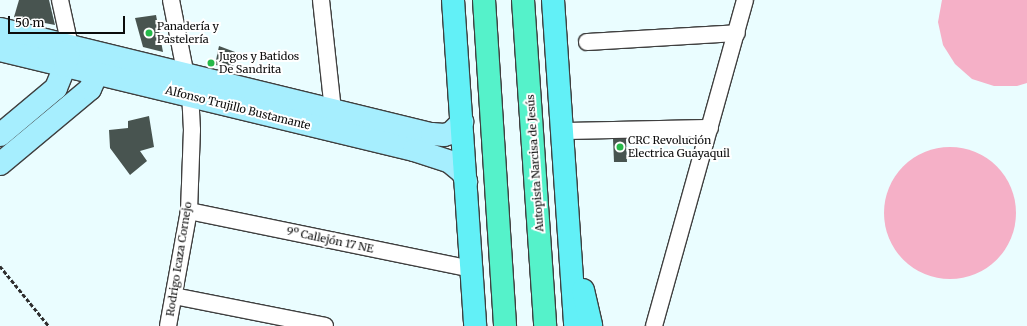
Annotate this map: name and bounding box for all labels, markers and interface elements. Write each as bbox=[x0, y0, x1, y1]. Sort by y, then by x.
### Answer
scale bar bbox=[10, 8, 127, 34]
text: 50 m bbox=[15, 15, 44, 30]
place label: Panadería y Pastelería bbox=[157, 20, 219, 46]
marker: Panadería y Pastelería bbox=[144, 28, 154, 38]
place label: Jugos y Batidos De Sandrita bbox=[219, 50, 299, 76]
marker: Jugos y Batidos De Sandrita bbox=[206, 58, 216, 68]
street label: Alfonso Trujillo Bustamante bbox=[164, 84, 312, 132]
street label: Autopista Narcisa de Jesús bbox=[524, 94, 546, 232]
place label: CRC Revolución Electrica Guayaquil bbox=[628, 134, 730, 160]
marker: CRC Revolución Electrica Guayaquil bbox=[615, 142, 625, 152]
street label: Rodrigo Icaza Cornejo bbox=[163, 201, 195, 317]
street label: 9º Callejón 17 NE bbox=[285, 224, 375, 256]

